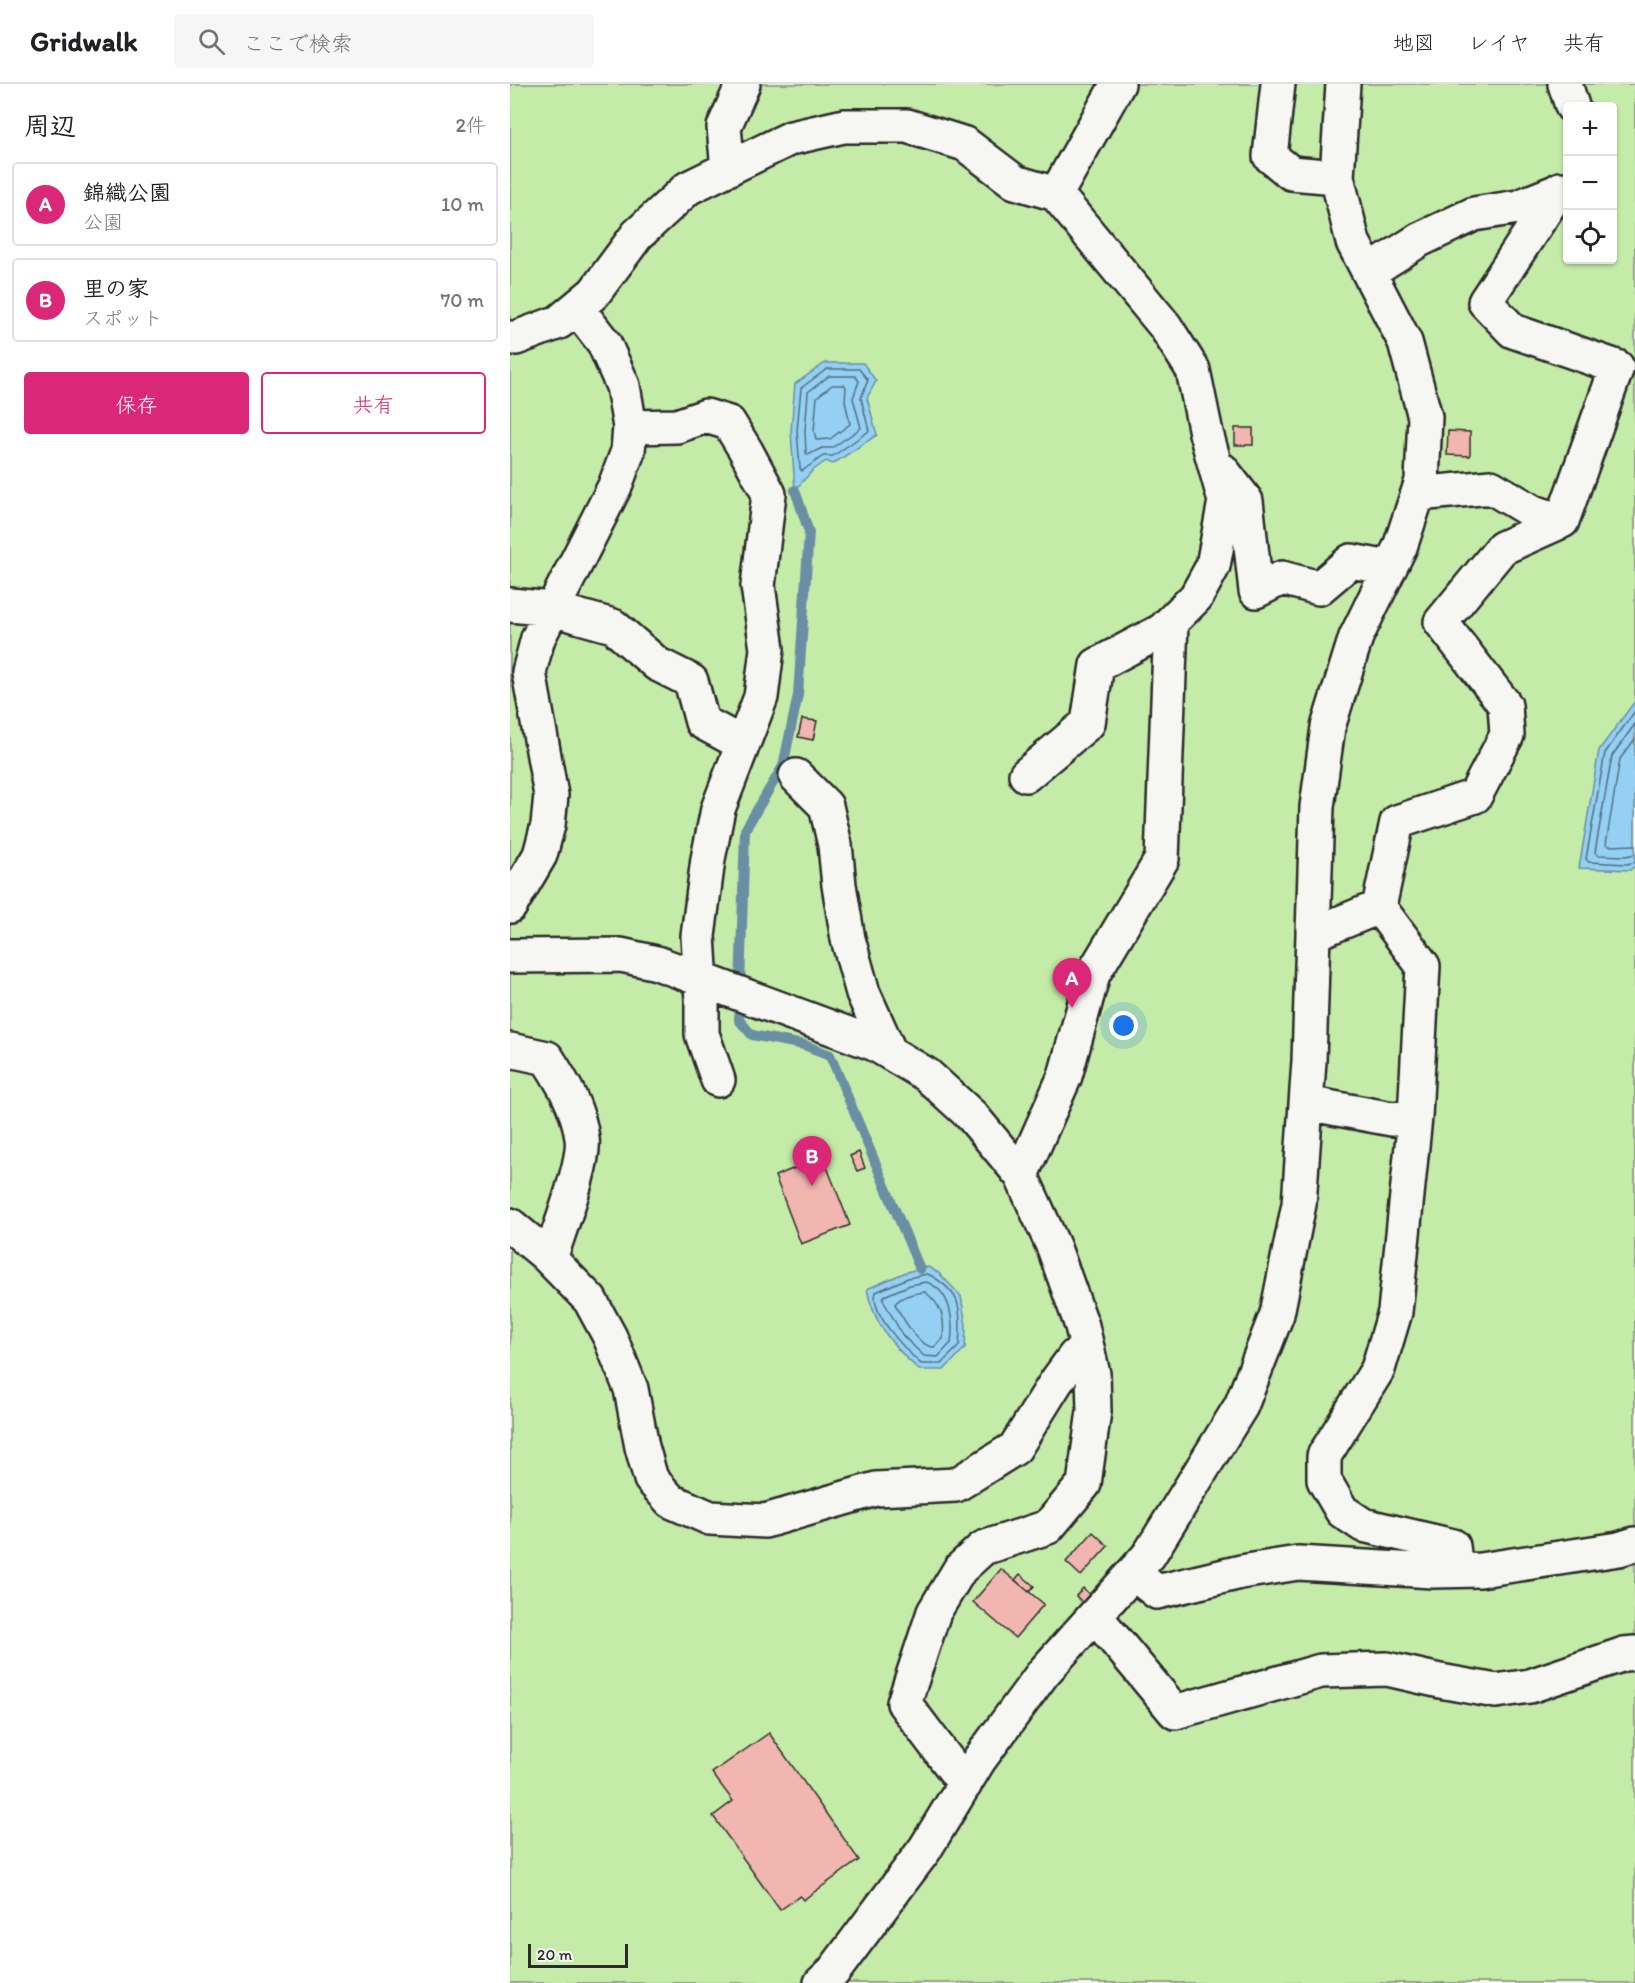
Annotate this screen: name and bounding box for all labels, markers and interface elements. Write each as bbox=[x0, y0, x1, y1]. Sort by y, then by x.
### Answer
search box bbox=[174, 14, 594, 68]
text: Gridwalk bbox=[30, 24, 138, 58]
icon: search bbox=[195, 25, 228, 58]
text: ここで検索 bbox=[243, 30, 353, 57]
text: 地図 bbox=[1393, 30, 1435, 55]
text: レイヤ bbox=[1468, 30, 1530, 55]
text: 共有 bbox=[1563, 30, 1605, 55]
map controls bbox=[1563, 102, 1617, 264]
button: + bbox=[1563, 102, 1617, 156]
text: 周辺 bbox=[24, 110, 76, 142]
text: 2件 bbox=[455, 113, 486, 137]
button: − bbox=[1563, 156, 1617, 210]
text: 錦織公園 bbox=[83, 179, 171, 206]
text: A bbox=[39, 192, 52, 216]
text: 10 m bbox=[441, 192, 484, 216]
text: 公園 bbox=[83, 210, 123, 234]
button: locate bbox=[1563, 210, 1617, 264]
text: 里の家 bbox=[83, 275, 149, 302]
text: B bbox=[39, 288, 52, 312]
text: 70 m bbox=[440, 288, 484, 312]
text: スポット bbox=[83, 306, 163, 330]
button: 保存 bbox=[24, 372, 249, 434]
button: 共有 bbox=[261, 372, 486, 434]
pin: A bbox=[1052, 958, 1092, 1008]
your location bbox=[1109, 1011, 1138, 1040]
pin: B bbox=[792, 1136, 832, 1186]
scale bar bbox=[528, 1941, 628, 1968]
text: 20 m bbox=[537, 1945, 572, 1964]

